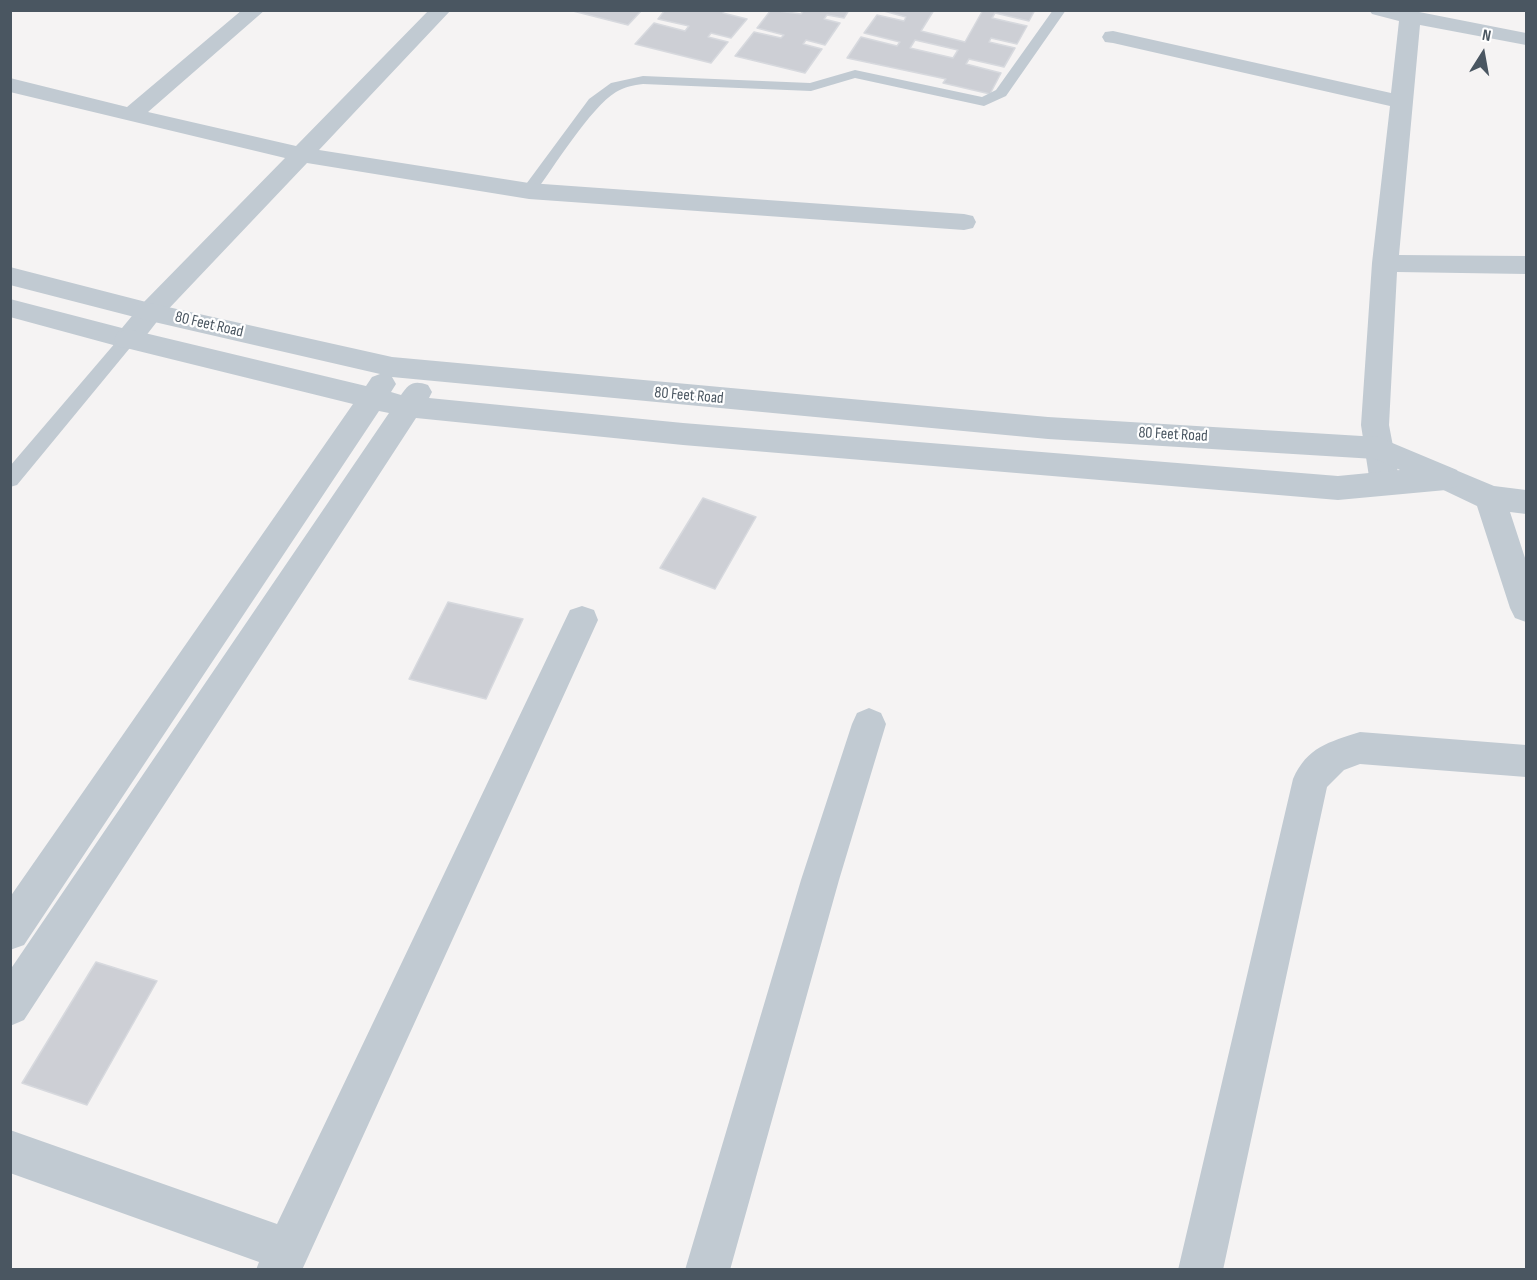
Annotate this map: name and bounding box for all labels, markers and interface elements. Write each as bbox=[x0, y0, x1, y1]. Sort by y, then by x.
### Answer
north arrow bbox=[1453, 24, 1513, 84]
text: N bbox=[1481, 26, 1493, 46]
street label: 80 Feet Road bbox=[173, 308, 245, 342]
street label: 80 Feet Road bbox=[654, 383, 724, 409]
street label: 80 Feet Road bbox=[1138, 424, 1208, 446]

